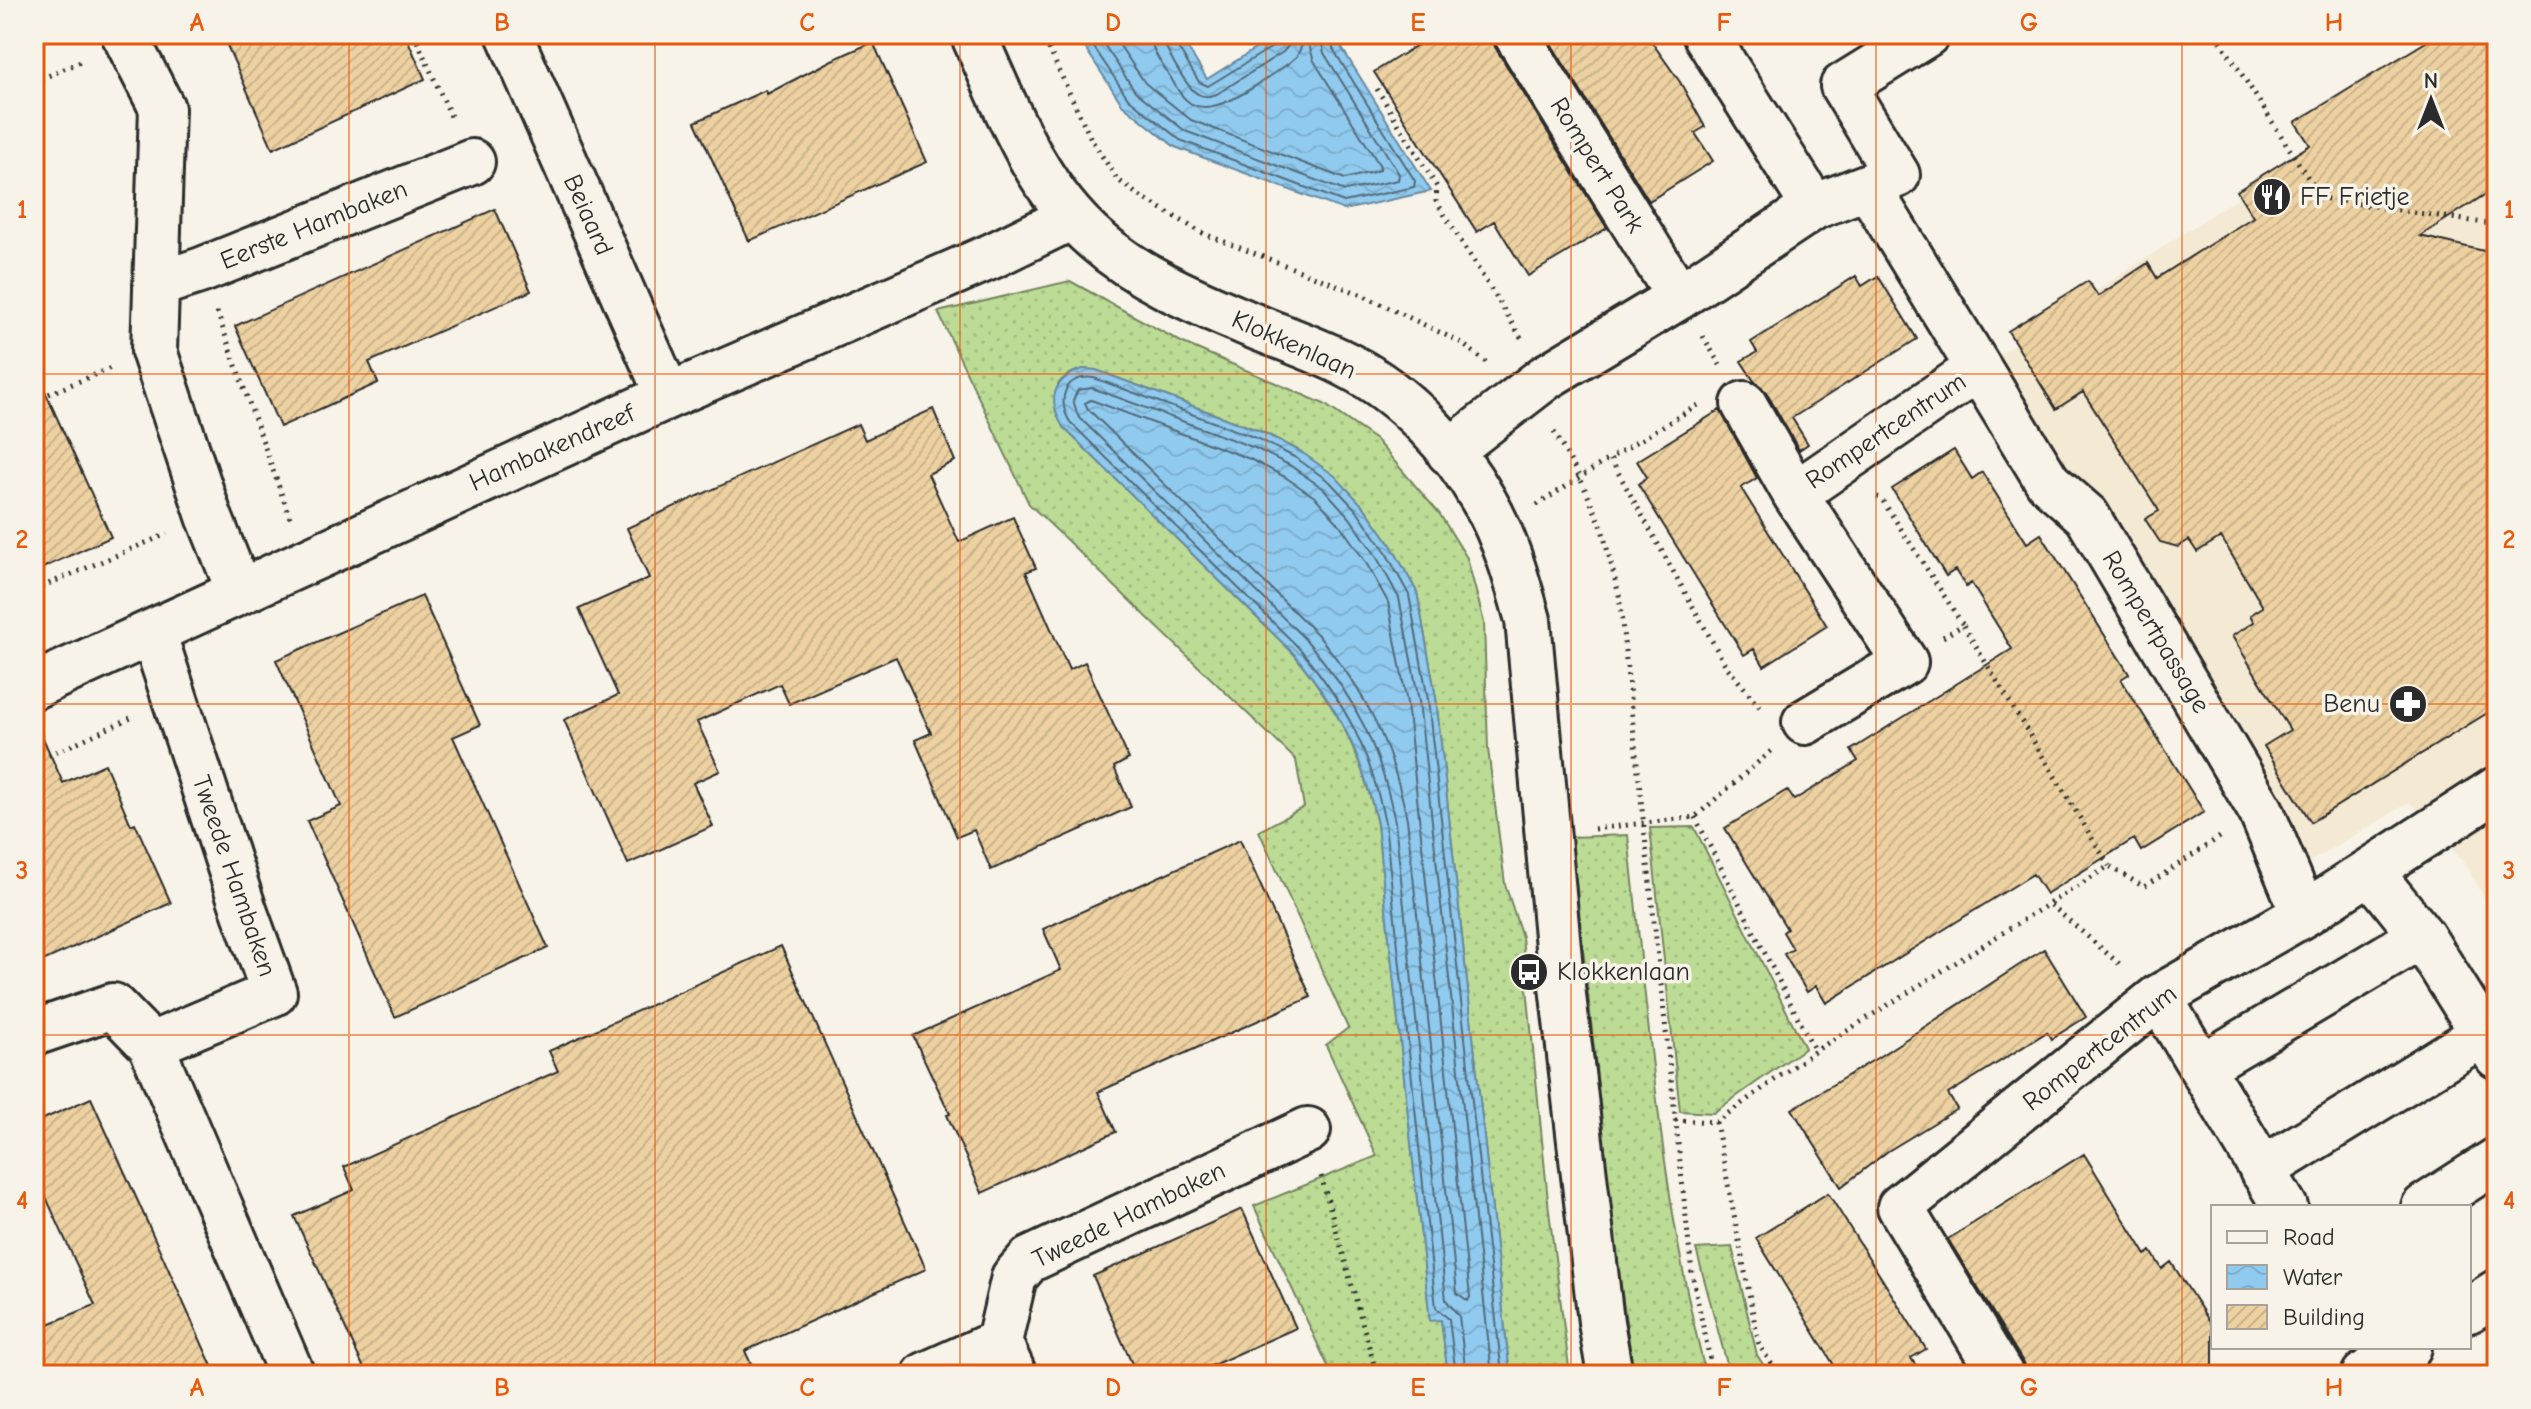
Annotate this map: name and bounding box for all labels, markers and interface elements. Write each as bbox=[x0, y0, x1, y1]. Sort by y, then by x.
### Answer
text: A bbox=[190, 8, 205, 38]
text: B bbox=[494, 8, 510, 38]
text: C bbox=[799, 8, 815, 38]
text: D bbox=[1105, 8, 1121, 38]
text: E bbox=[1410, 8, 1426, 38]
text: F bbox=[1716, 8, 1732, 38]
text: G bbox=[2020, 8, 2038, 38]
text: H bbox=[2325, 8, 2343, 38]
north arrow bbox=[2391, 60, 2471, 140]
text: N bbox=[2424, 68, 2438, 94]
street label: Rompert Park bbox=[1544, 92, 1651, 238]
street label: Beiaard bbox=[557, 170, 619, 260]
street label: Eerste Hambaken bbox=[216, 174, 412, 276]
restaurant icon: FF Frietje bbox=[2251, 176, 2293, 218]
place label: FF Frietje bbox=[2300, 182, 2410, 212]
text: 1 bbox=[17, 195, 27, 225]
text: 1 bbox=[2504, 195, 2514, 225]
street label: Klokkenlaan bbox=[1227, 304, 1361, 386]
street label: Rompertcentrum bbox=[1800, 366, 1972, 496]
street label: Hambakendreef bbox=[465, 398, 641, 498]
text: 2 bbox=[16, 525, 28, 555]
text: 2 bbox=[2503, 525, 2515, 555]
street label: Rompertpassage bbox=[2096, 545, 2216, 719]
pharmacy icon: Benu bbox=[2387, 683, 2429, 725]
place label: Benu bbox=[2323, 689, 2380, 719]
street label: Tweede Hambaken bbox=[186, 772, 282, 980]
text: 3 bbox=[16, 856, 28, 886]
text: 3 bbox=[2503, 856, 2515, 886]
bus stop icon: Klokkenlaan bbox=[1508, 951, 1550, 993]
place label: Klokkenlaan bbox=[1557, 957, 1690, 987]
street label: Rompertcentrum bbox=[2017, 979, 2183, 1117]
street label: Tweede Hambaken bbox=[1028, 1155, 1230, 1275]
text: 4 bbox=[16, 1186, 28, 1216]
text: 4 bbox=[2503, 1186, 2515, 1216]
legend bbox=[2211, 1205, 2471, 1349]
text: Road bbox=[2283, 1223, 2335, 1251]
text: Water bbox=[2283, 1263, 2343, 1291]
text: Building bbox=[2283, 1303, 2365, 1331]
text: A bbox=[190, 1373, 205, 1403]
text: B bbox=[494, 1373, 510, 1403]
text: C bbox=[799, 1373, 815, 1403]
text: D bbox=[1105, 1373, 1121, 1403]
text: E bbox=[1410, 1373, 1426, 1403]
text: F bbox=[1716, 1373, 1732, 1403]
text: G bbox=[2020, 1373, 2038, 1403]
text: H bbox=[2325, 1373, 2343, 1403]

